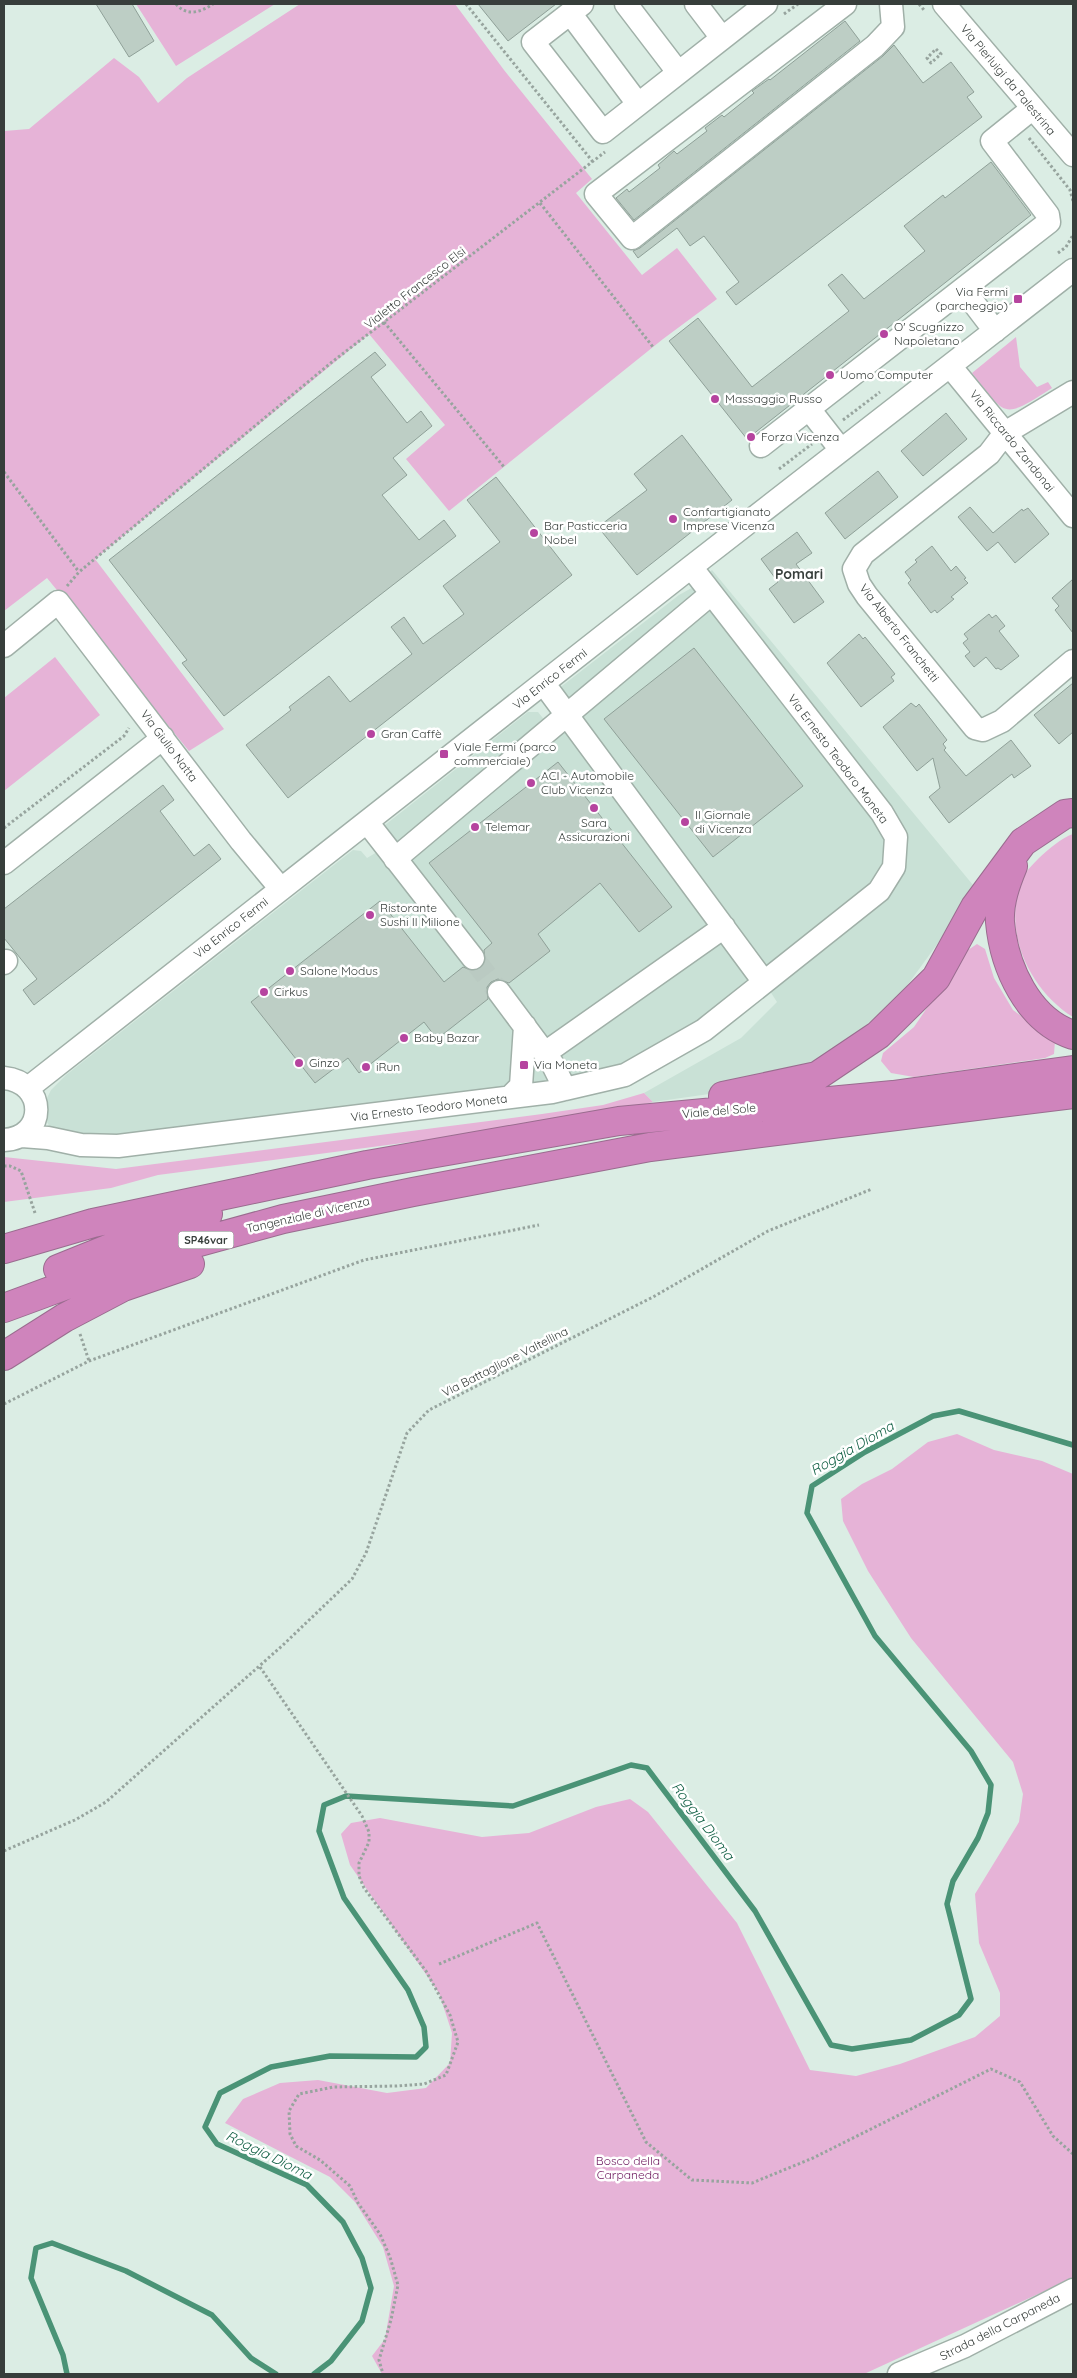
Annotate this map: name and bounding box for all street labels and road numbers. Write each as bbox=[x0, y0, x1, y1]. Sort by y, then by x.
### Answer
street label: Via Pierluigi da Palestrina bbox=[958, 21, 1059, 138]
street label: Vialetto Francesco Elsi bbox=[361, 243, 468, 332]
street label: Via Riccardo Zandonai bbox=[967, 387, 1058, 495]
street label: Via Alberto Franchetti bbox=[856, 581, 942, 685]
street label: Via Enrico Fermi bbox=[509, 645, 590, 712]
street label: Via Ernesto Teodoro Moneta bbox=[785, 691, 892, 826]
street label: Via Giulio Natta bbox=[137, 707, 201, 785]
street label: Via Enrico Fermi bbox=[190, 894, 271, 961]
street label: Via Ernesto Teodoro Moneta bbox=[350, 1090, 508, 1125]
street label: Viale del Sole bbox=[681, 1100, 757, 1121]
street label: Tangenziale di Vicenza bbox=[245, 1193, 371, 1236]
road number: SP46var bbox=[178, 1232, 234, 1248]
street label: Via Battaglione Valtellina bbox=[439, 1323, 570, 1400]
street label: Strada della Carpaneda bbox=[937, 2290, 1062, 2363]

